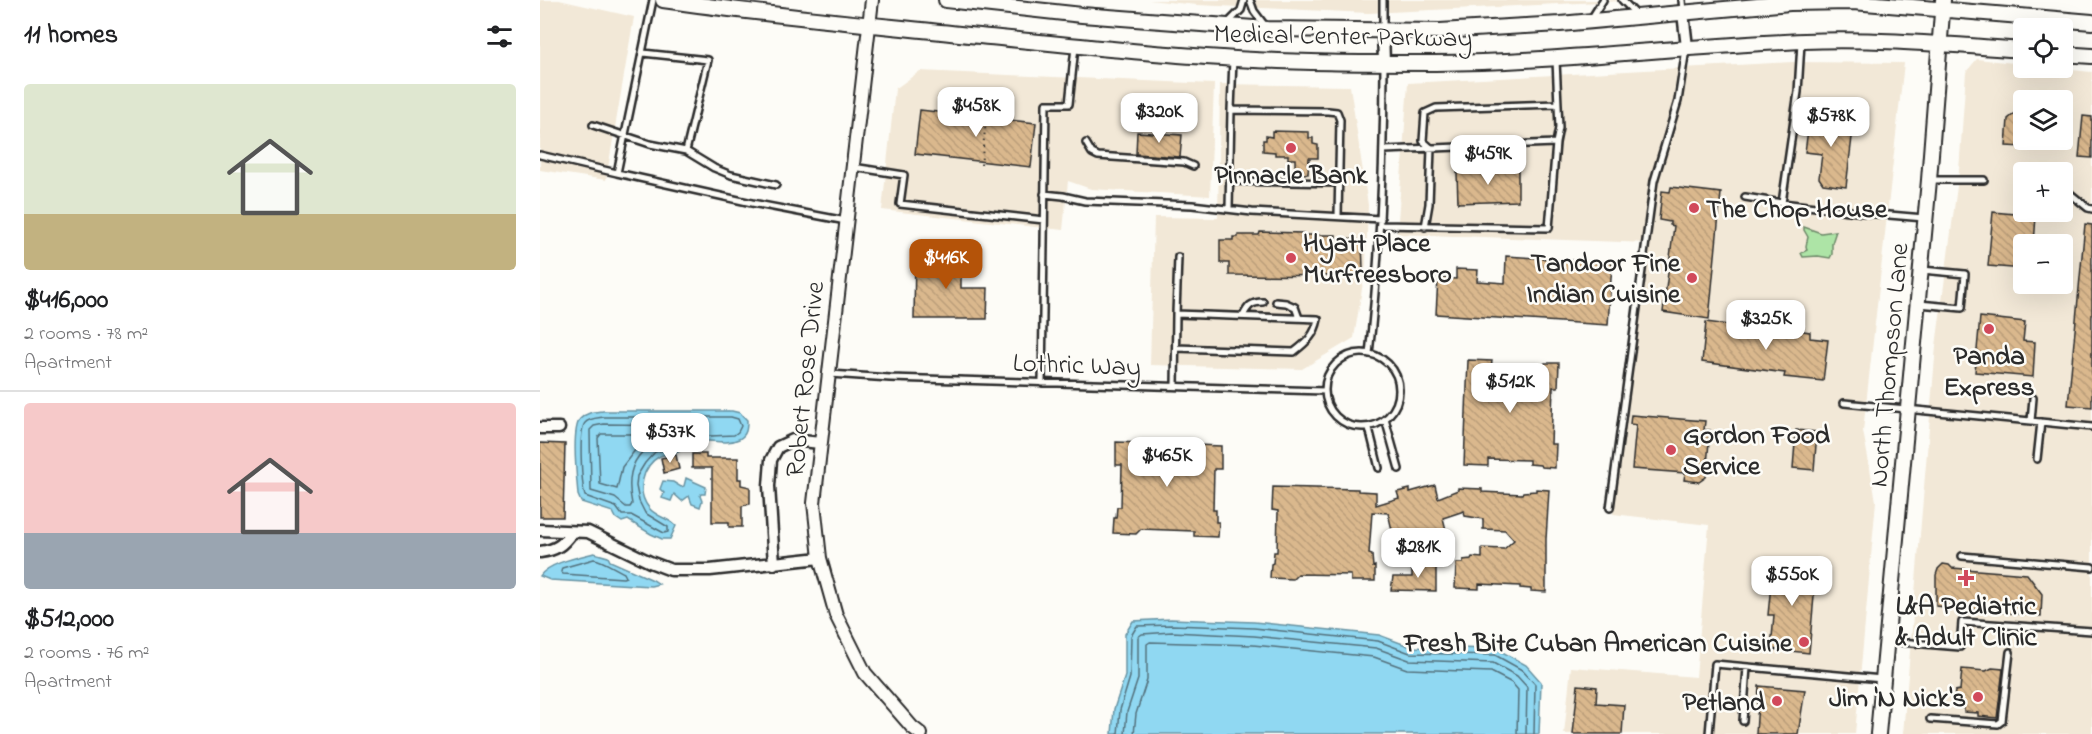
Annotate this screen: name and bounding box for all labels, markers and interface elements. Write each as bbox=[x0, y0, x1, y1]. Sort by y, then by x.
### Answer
street label: Medical Center Parkway bbox=[1213, 16, 1473, 59]
text: 11 homes bbox=[24, 17, 118, 55]
map controls bbox=[2013, 18, 2073, 294]
button: locate bbox=[2013, 18, 2073, 78]
icon: filters bbox=[483, 20, 516, 53]
pin: $458K bbox=[934, 87, 1018, 138]
button: layers bbox=[2013, 90, 2073, 150]
text: $458K bbox=[952, 92, 1000, 121]
pin: $320K bbox=[1117, 93, 1201, 144]
pin: $578K bbox=[1789, 97, 1873, 148]
text: $320K bbox=[1135, 98, 1183, 127]
text: $578K bbox=[1807, 102, 1855, 131]
icon: home bbox=[216, 123, 324, 231]
pin: $459K bbox=[1446, 135, 1530, 186]
text: $459K bbox=[1464, 140, 1512, 169]
marker: Pinnacle Bank bbox=[1284, 141, 1298, 155]
place label: Pinnacle Bank bbox=[1214, 157, 1369, 196]
button: + bbox=[2013, 162, 2073, 222]
place label: The Chop House bbox=[1706, 191, 1888, 230]
marker: The Chop House bbox=[1687, 201, 1701, 215]
place label: Hyatt Place Murfreesboro bbox=[1303, 225, 1452, 295]
button: − bbox=[2013, 234, 2073, 294]
pin: $416K bbox=[904, 239, 988, 290]
street label: North Thompson Lane bbox=[1860, 241, 1921, 489]
text: $416K bbox=[923, 244, 969, 273]
place label: Tandoor Fine Indian Cuisine bbox=[1527, 245, 1681, 315]
marker: Hyatt Place Murfreesboro bbox=[1284, 251, 1298, 265]
marker: Tandoor Fine Indian Cuisine bbox=[1685, 271, 1699, 285]
street label: Robert Rose Drive bbox=[777, 279, 836, 479]
text: $416,000 bbox=[24, 282, 108, 320]
pin: $325K bbox=[1724, 300, 1808, 351]
text: $325K bbox=[1740, 305, 1792, 334]
text: 2 rooms · 78 m² bbox=[24, 320, 148, 349]
marker: Panda Express bbox=[1982, 322, 1996, 336]
place label: Panda Express bbox=[1943, 338, 2035, 408]
street label: Lothric Way bbox=[1012, 345, 1142, 388]
text: Apartment bbox=[24, 349, 112, 378]
pin: $512K bbox=[1468, 363, 1552, 414]
text: $512K bbox=[1485, 368, 1535, 397]
pin: $537K bbox=[628, 413, 712, 464]
place label: Gordon Food Service bbox=[1683, 417, 1831, 487]
text: $537K bbox=[645, 418, 695, 447]
pin: $465K bbox=[1125, 437, 1209, 488]
icon: home bbox=[216, 442, 324, 550]
text: $465K bbox=[1142, 442, 1192, 471]
marker: Gordon Food Service bbox=[1664, 443, 1678, 457]
pin: $281K bbox=[1376, 528, 1460, 579]
text: $281K bbox=[1395, 533, 1441, 562]
pin: $550K bbox=[1750, 556, 1834, 607]
text: $550K bbox=[1765, 561, 1819, 590]
marker: L&A Pediatric & Adult Clinic bbox=[1957, 569, 1975, 587]
place label: L&A Pediatric & Adult Clinic bbox=[1895, 588, 2038, 658]
text: $512,000 bbox=[24, 601, 114, 639]
place label: Fresh Bite Cuban American Cuisine bbox=[1402, 625, 1793, 664]
marker: Fresh Bite Cuban American Cuisine bbox=[1797, 635, 1811, 649]
text: 2 rooms · 76 m² bbox=[24, 639, 149, 668]
text: Apartment bbox=[24, 668, 112, 697]
place label: Jim 'N Nick's bbox=[1829, 680, 1966, 719]
place label: Petland bbox=[1682, 684, 1766, 723]
marker: Jim 'N Nick's bbox=[1971, 690, 1985, 704]
marker: Petland bbox=[1770, 694, 1784, 708]

